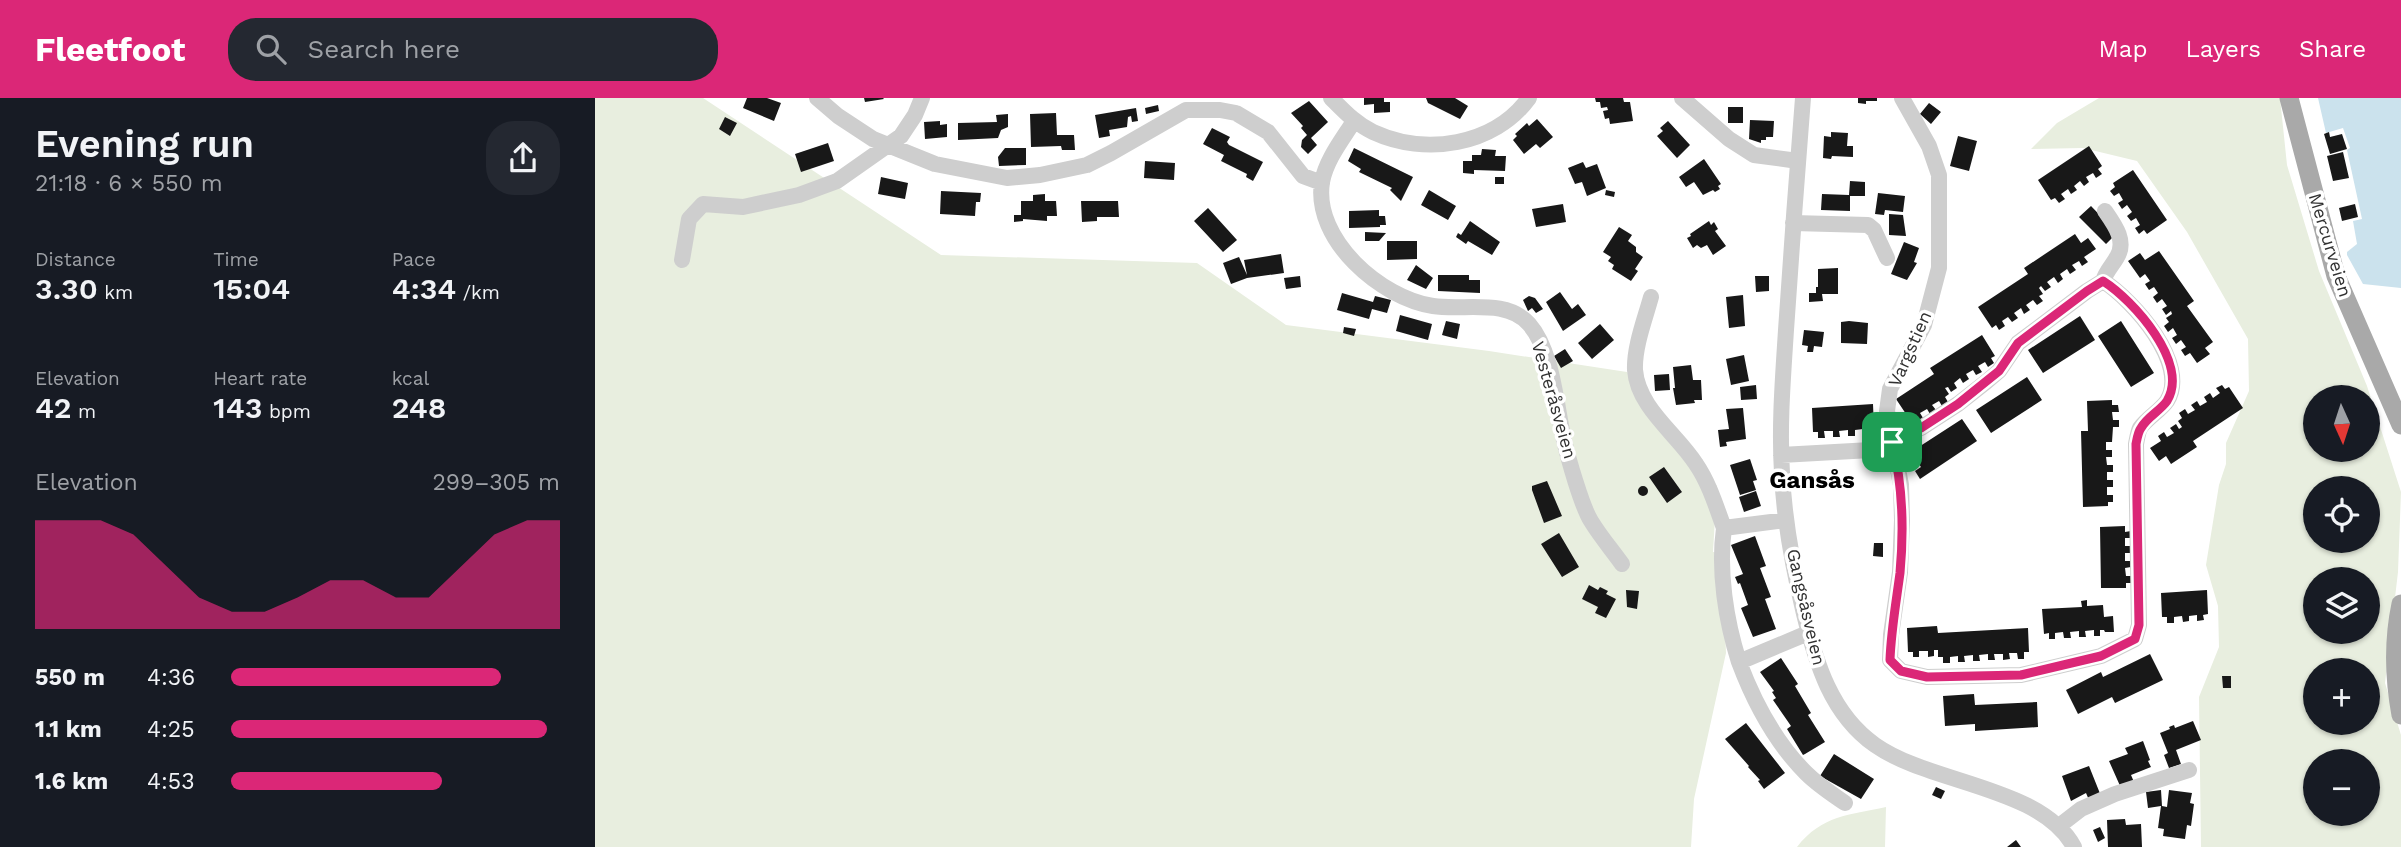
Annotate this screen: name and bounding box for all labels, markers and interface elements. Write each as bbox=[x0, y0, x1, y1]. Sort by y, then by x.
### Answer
search box bbox=[228, 18, 718, 81]
text: Fleetfoot bbox=[35, 30, 186, 69]
icon: search bbox=[252, 30, 290, 68]
text: Search here bbox=[308, 34, 460, 64]
text: Map bbox=[2099, 35, 2147, 63]
text: Layers bbox=[2185, 35, 2261, 63]
text: Share bbox=[2299, 35, 2366, 63]
button: share bbox=[486, 121, 560, 195]
text: Evening run bbox=[35, 122, 254, 166]
text: 21:18 · 6 × 550 m bbox=[35, 170, 223, 197]
street label: Mercurveien bbox=[2305, 190, 2356, 299]
text: Distance bbox=[35, 248, 116, 271]
text: Time bbox=[213, 248, 259, 271]
text: Pace bbox=[392, 248, 436, 271]
text: 3.30 bbox=[35, 271, 98, 306]
text: 15:04 bbox=[213, 271, 290, 306]
text: 4:34 bbox=[392, 271, 456, 306]
text: km bbox=[98, 281, 133, 304]
text: /km bbox=[456, 281, 500, 304]
street label: Vargstien bbox=[1884, 308, 1936, 390]
street label: Vesteråsveien bbox=[1528, 339, 1581, 461]
text: Elevation bbox=[35, 367, 120, 390]
text: Heart rate bbox=[213, 367, 307, 390]
text: kcal bbox=[392, 367, 429, 390]
north arrow bbox=[2303, 385, 2380, 462]
map controls bbox=[2303, 385, 2380, 826]
text: 42 bbox=[35, 390, 72, 425]
text: 143 bbox=[213, 390, 262, 425]
text: 248 bbox=[392, 390, 447, 425]
text: m bbox=[72, 400, 96, 423]
text: bpm bbox=[262, 400, 311, 423]
pin bbox=[1862, 412, 1922, 472]
icon: arrive bbox=[1873, 423, 1911, 461]
district label: Gansås bbox=[1769, 466, 1855, 494]
text: Elevation bbox=[35, 469, 138, 496]
text: 299–305 m bbox=[432, 469, 560, 496]
button: locate bbox=[2303, 476, 2380, 553]
street label: Gangsåsveien bbox=[1783, 547, 1830, 667]
button: layers bbox=[2303, 567, 2380, 644]
button: + bbox=[2303, 658, 2380, 735]
text: 550 m bbox=[35, 664, 105, 691]
text: 4:36 bbox=[147, 664, 195, 691]
text: 1.1 km bbox=[35, 716, 102, 743]
text: 4:25 bbox=[147, 716, 195, 743]
button: − bbox=[2303, 749, 2380, 826]
text: 1.6 km bbox=[35, 768, 108, 795]
text: 4:53 bbox=[147, 768, 195, 795]

